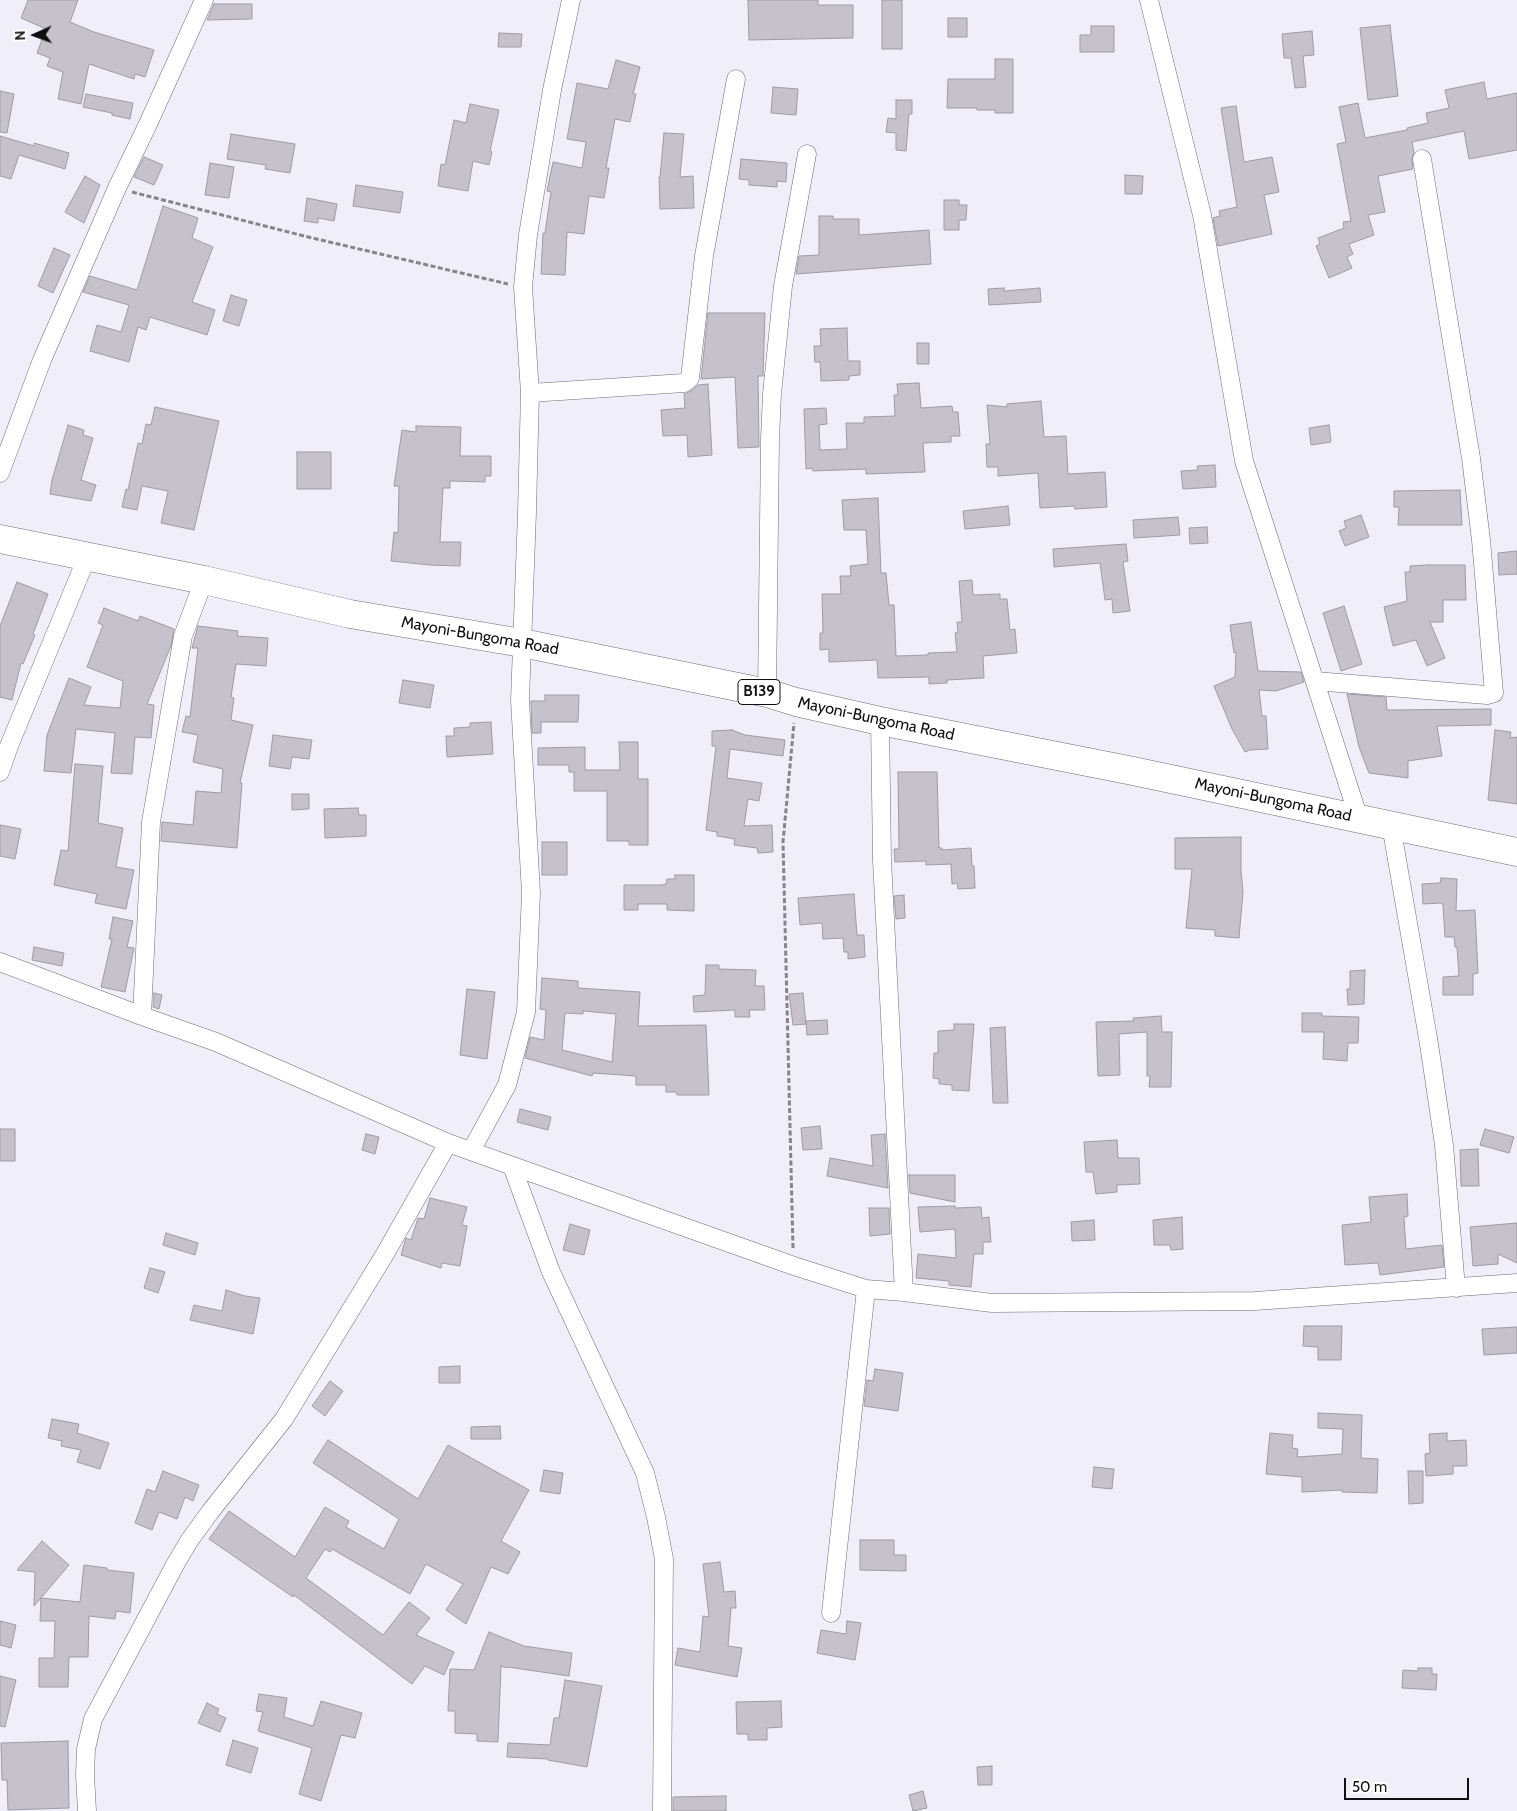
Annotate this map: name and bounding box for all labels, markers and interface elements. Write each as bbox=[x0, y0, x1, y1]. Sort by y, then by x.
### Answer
north arrow bbox=[10, 10, 60, 60]
text: N bbox=[11, 30, 29, 41]
street label: Mayoni-Bungoma Road bbox=[400, 613, 560, 659]
road number: B139 bbox=[738, 680, 780, 704]
street label: Mayoni-Bungoma Road bbox=[796, 693, 956, 745]
street label: Mayoni-Bungoma Road bbox=[1193, 774, 1353, 826]
scale bar bbox=[1347, 1768, 1472, 1800]
text: 50 m bbox=[1352, 1778, 1387, 1796]

